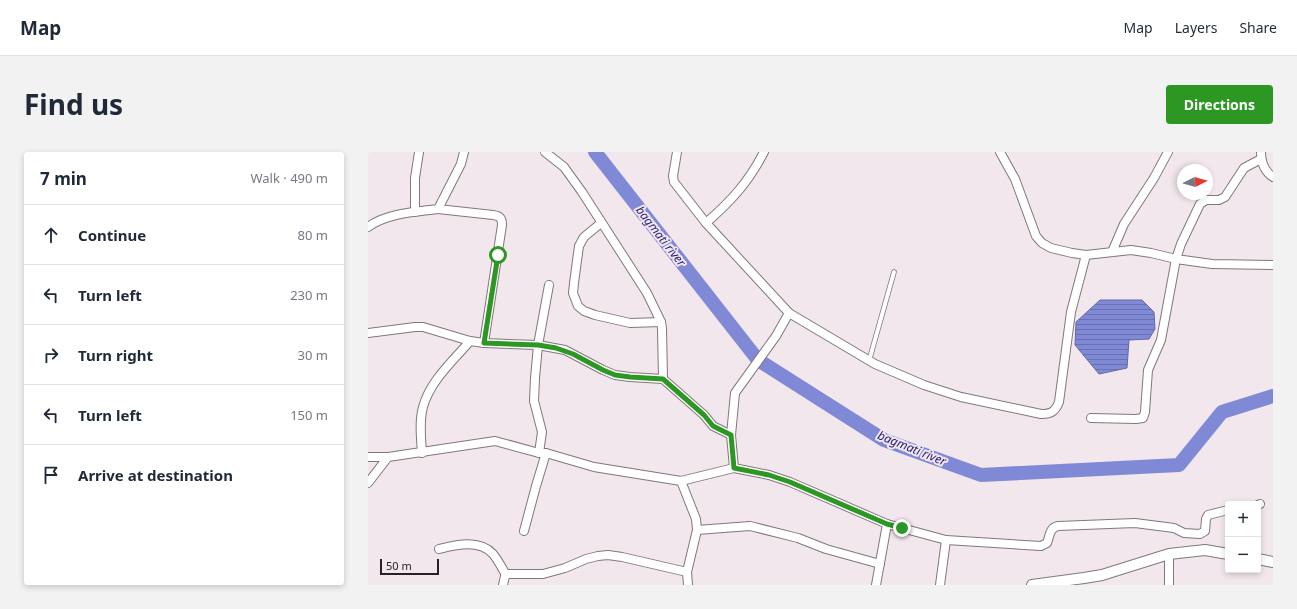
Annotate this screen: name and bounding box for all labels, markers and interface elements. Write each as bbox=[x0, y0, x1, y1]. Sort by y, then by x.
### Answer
text: Map bbox=[20, 15, 61, 41]
text: Map bbox=[1124, 18, 1153, 37]
text: Layers bbox=[1175, 18, 1217, 37]
text: Share bbox=[1239, 18, 1277, 37]
text: Find us bbox=[24, 85, 123, 123]
button: Directions bbox=[1166, 85, 1273, 124]
north arrow bbox=[1177, 164, 1213, 200]
text: 7 min bbox=[40, 167, 87, 190]
text: Walk · 490 m bbox=[250, 169, 328, 187]
water label: bagmati river bbox=[632, 202, 691, 271]
icon: ahead bbox=[40, 224, 62, 246]
text: Continue bbox=[78, 225, 146, 245]
text: 80 m bbox=[298, 226, 328, 244]
route start bbox=[489, 246, 507, 264]
icon: left bbox=[40, 284, 62, 306]
text: Turn left bbox=[78, 285, 142, 305]
text: 230 m bbox=[290, 286, 328, 304]
icon: right bbox=[40, 344, 62, 366]
text: Turn right bbox=[78, 345, 153, 365]
text: 30 m bbox=[298, 346, 328, 364]
icon: left bbox=[40, 404, 62, 426]
text: Turn left bbox=[78, 405, 142, 425]
text: 150 m bbox=[290, 406, 328, 424]
water label: bagmati river bbox=[875, 427, 950, 470]
icon: arrive bbox=[40, 464, 62, 486]
text: Arrive at destination bbox=[78, 465, 233, 485]
map controls bbox=[1225, 501, 1261, 573]
button: + bbox=[1225, 501, 1261, 537]
route end bbox=[893, 519, 911, 537]
button: − bbox=[1225, 537, 1261, 573]
scale bar bbox=[380, 557, 439, 576]
text: 50 m bbox=[386, 558, 412, 573]

